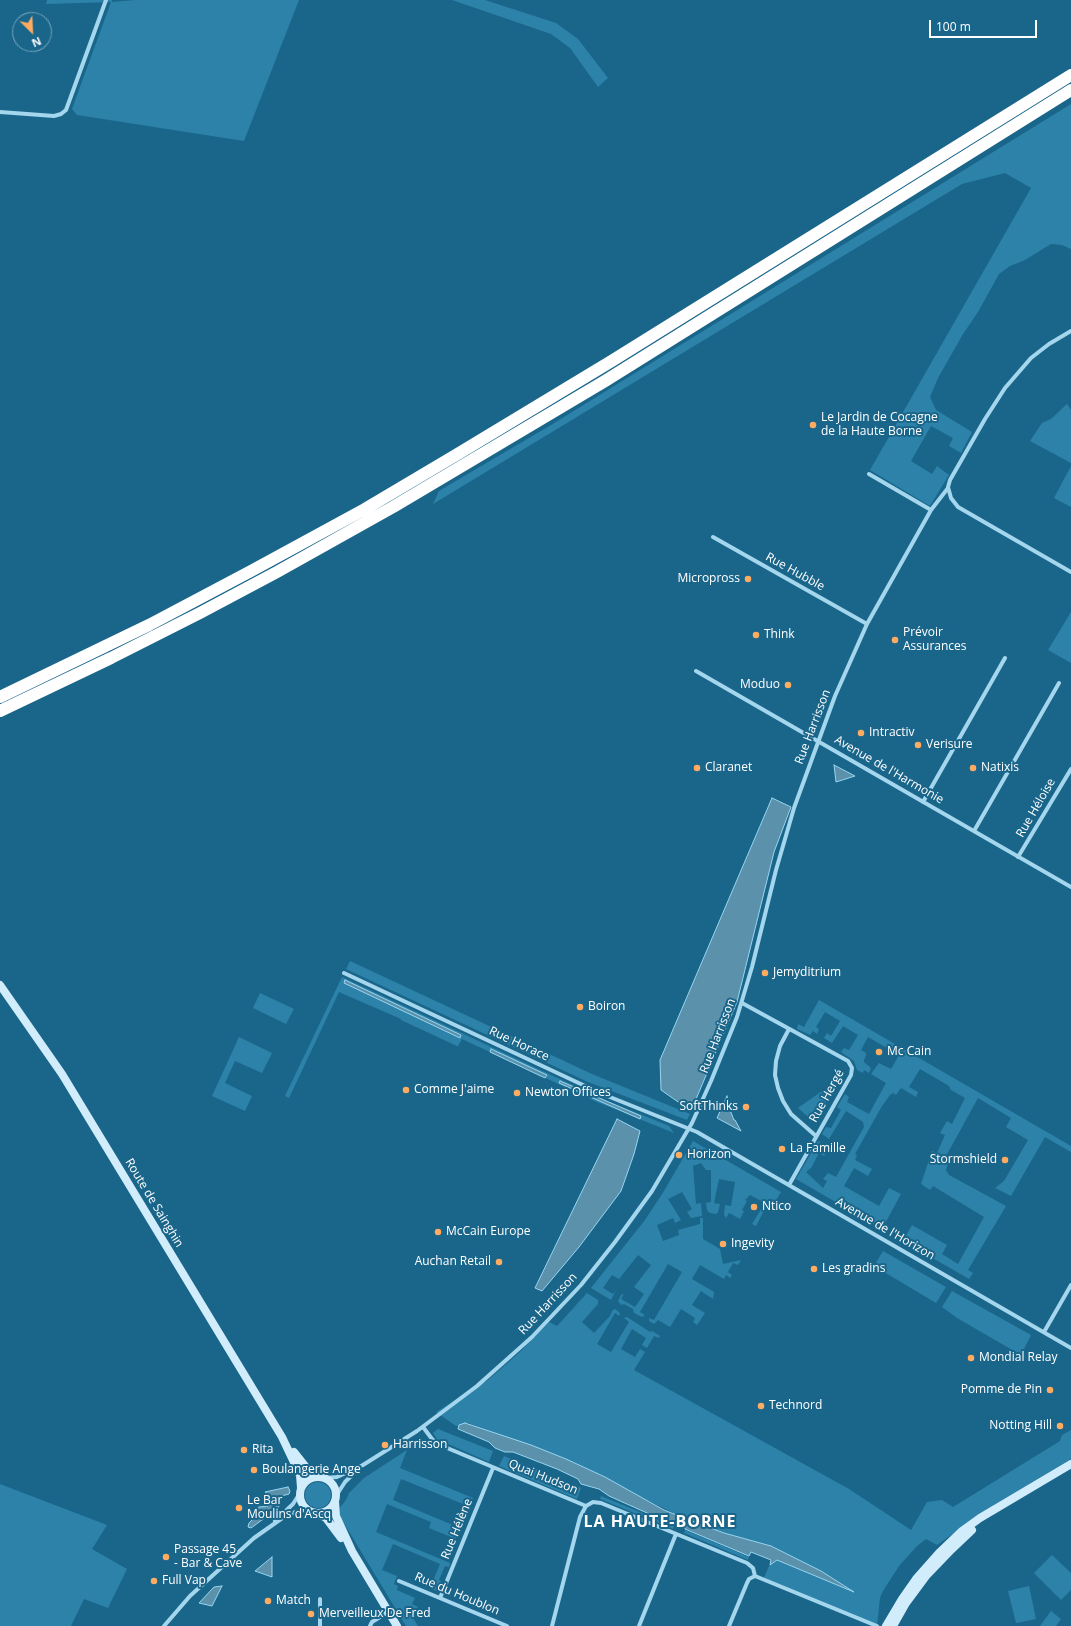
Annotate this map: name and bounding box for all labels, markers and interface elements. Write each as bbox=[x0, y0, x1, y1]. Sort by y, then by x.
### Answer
north arrow bbox=[12, 12, 52, 52]
scale bar bbox=[931, 12, 1039, 38]
text: 100 m bbox=[936, 18, 971, 35]
text: N bbox=[30, 34, 44, 51]
place label: Le Jardin de Cocagne de la Haute Borne bbox=[821, 411, 938, 439]
marker: Le Jardin de Cocagne de la Haute Borne bbox=[808, 420, 818, 430]
street label: Rue Hubble bbox=[763, 550, 827, 594]
place label: Micropross bbox=[677, 572, 740, 586]
marker: Micropross bbox=[743, 574, 753, 584]
place label: Prévoir Assurances bbox=[903, 626, 967, 654]
place label: Think bbox=[764, 628, 795, 642]
marker: Think bbox=[751, 630, 761, 640]
marker: Prévoir Assurances bbox=[890, 635, 900, 645]
place label: Moduo bbox=[740, 678, 780, 692]
marker: Moduo bbox=[783, 680, 793, 690]
street label: Rue Harrisson bbox=[792, 688, 834, 766]
place label: Intractiv bbox=[869, 726, 915, 740]
marker: Intractiv bbox=[856, 728, 866, 738]
street label: Avenue de l'Harmonie bbox=[832, 733, 946, 807]
place label: Verisure bbox=[926, 738, 973, 752]
marker: Verisure bbox=[913, 740, 923, 750]
place label: Claranet bbox=[705, 761, 752, 775]
place label: Natixis bbox=[981, 761, 1019, 775]
marker: Claranet bbox=[692, 763, 702, 773]
marker: Natixis bbox=[968, 763, 978, 773]
street label: Rue Héloise bbox=[1013, 776, 1059, 840]
place label: Jemyditrium bbox=[773, 966, 841, 980]
marker: Jemyditrium bbox=[760, 968, 770, 978]
street label: Rue Harrisson bbox=[697, 997, 739, 1075]
place label: Boiron bbox=[588, 1000, 625, 1014]
marker: Boiron bbox=[575, 1002, 585, 1012]
street label: Rue Horace bbox=[487, 1024, 551, 1064]
place label: Mc Cain bbox=[887, 1045, 931, 1059]
marker: Mc Cain bbox=[874, 1047, 884, 1057]
street label: Rue Hergé bbox=[807, 1067, 847, 1125]
place label: Comme J'aime bbox=[414, 1083, 494, 1097]
marker: Comme J'aime bbox=[401, 1085, 411, 1095]
place label: Newton Offices bbox=[525, 1086, 611, 1100]
marker: Newton Offices bbox=[512, 1088, 522, 1098]
place label: SoftThinks bbox=[680, 1100, 738, 1114]
marker: SoftThinks bbox=[741, 1102, 751, 1112]
place label: La Famille bbox=[790, 1142, 846, 1156]
marker: La Famille bbox=[777, 1144, 787, 1154]
place label: Horizon bbox=[687, 1148, 731, 1162]
marker: Horizon bbox=[674, 1150, 684, 1160]
place label: Stormshield bbox=[930, 1153, 997, 1167]
marker: Stormshield bbox=[1000, 1155, 1010, 1165]
street label: Route de Sainghin bbox=[122, 1156, 186, 1250]
street label: Avenue de l'Horizon bbox=[833, 1195, 937, 1263]
place label: Ntico bbox=[762, 1200, 791, 1214]
marker: Ntico bbox=[749, 1202, 759, 1212]
place label: McCain Europe bbox=[446, 1225, 531, 1239]
marker: McCain Europe bbox=[433, 1227, 443, 1237]
place label: Ingevity bbox=[731, 1237, 774, 1251]
marker: Ingevity bbox=[718, 1239, 728, 1249]
place label: Auchan Retail bbox=[415, 1255, 491, 1269]
marker: Auchan Retail bbox=[494, 1257, 504, 1267]
place label: Les gradins bbox=[822, 1262, 885, 1276]
marker: Les gradins bbox=[809, 1264, 819, 1274]
street label: Rue Harrisson bbox=[516, 1270, 580, 1338]
place label: Mondial Relay bbox=[979, 1351, 1057, 1365]
marker: Mondial Relay bbox=[966, 1353, 976, 1363]
place label: Pomme de Pin bbox=[961, 1383, 1042, 1397]
marker: Pomme de Pin bbox=[1045, 1385, 1055, 1395]
place label: Technord bbox=[769, 1399, 822, 1413]
marker: Technord bbox=[756, 1401, 766, 1411]
place label: Notting Hill bbox=[989, 1419, 1052, 1433]
marker: Notting Hill bbox=[1055, 1421, 1065, 1431]
place label: Harrisson bbox=[393, 1438, 447, 1452]
marker: Harrisson bbox=[380, 1440, 390, 1450]
place label: Rita bbox=[252, 1443, 273, 1457]
marker: Rita bbox=[239, 1445, 249, 1455]
street label: Quai Hudson bbox=[506, 1457, 580, 1497]
place label: Boulangerie Ange bbox=[262, 1463, 361, 1477]
marker: Boulangerie Ange bbox=[249, 1465, 259, 1475]
place label: Le Bar Moulins d'Ascq bbox=[247, 1494, 331, 1522]
street label: Rue Hélène bbox=[438, 1497, 476, 1561]
marker: Le Bar Moulins d'Ascq bbox=[234, 1503, 244, 1513]
district label: LA HAUTE-BORNE bbox=[584, 1512, 736, 1532]
place label: Passage 45 - Bar & Cave bbox=[174, 1543, 242, 1571]
marker: Passage 45 - Bar & Cave bbox=[161, 1552, 171, 1562]
street label: Rue du Houblon bbox=[412, 1570, 502, 1618]
place label: Full Vap bbox=[162, 1574, 206, 1588]
marker: Full Vap bbox=[149, 1576, 159, 1586]
place label: Match bbox=[276, 1594, 311, 1608]
marker: Match bbox=[263, 1596, 273, 1606]
place label: Merveilleux De Fred bbox=[319, 1607, 430, 1621]
marker: Merveilleux De Fred bbox=[306, 1609, 316, 1619]

